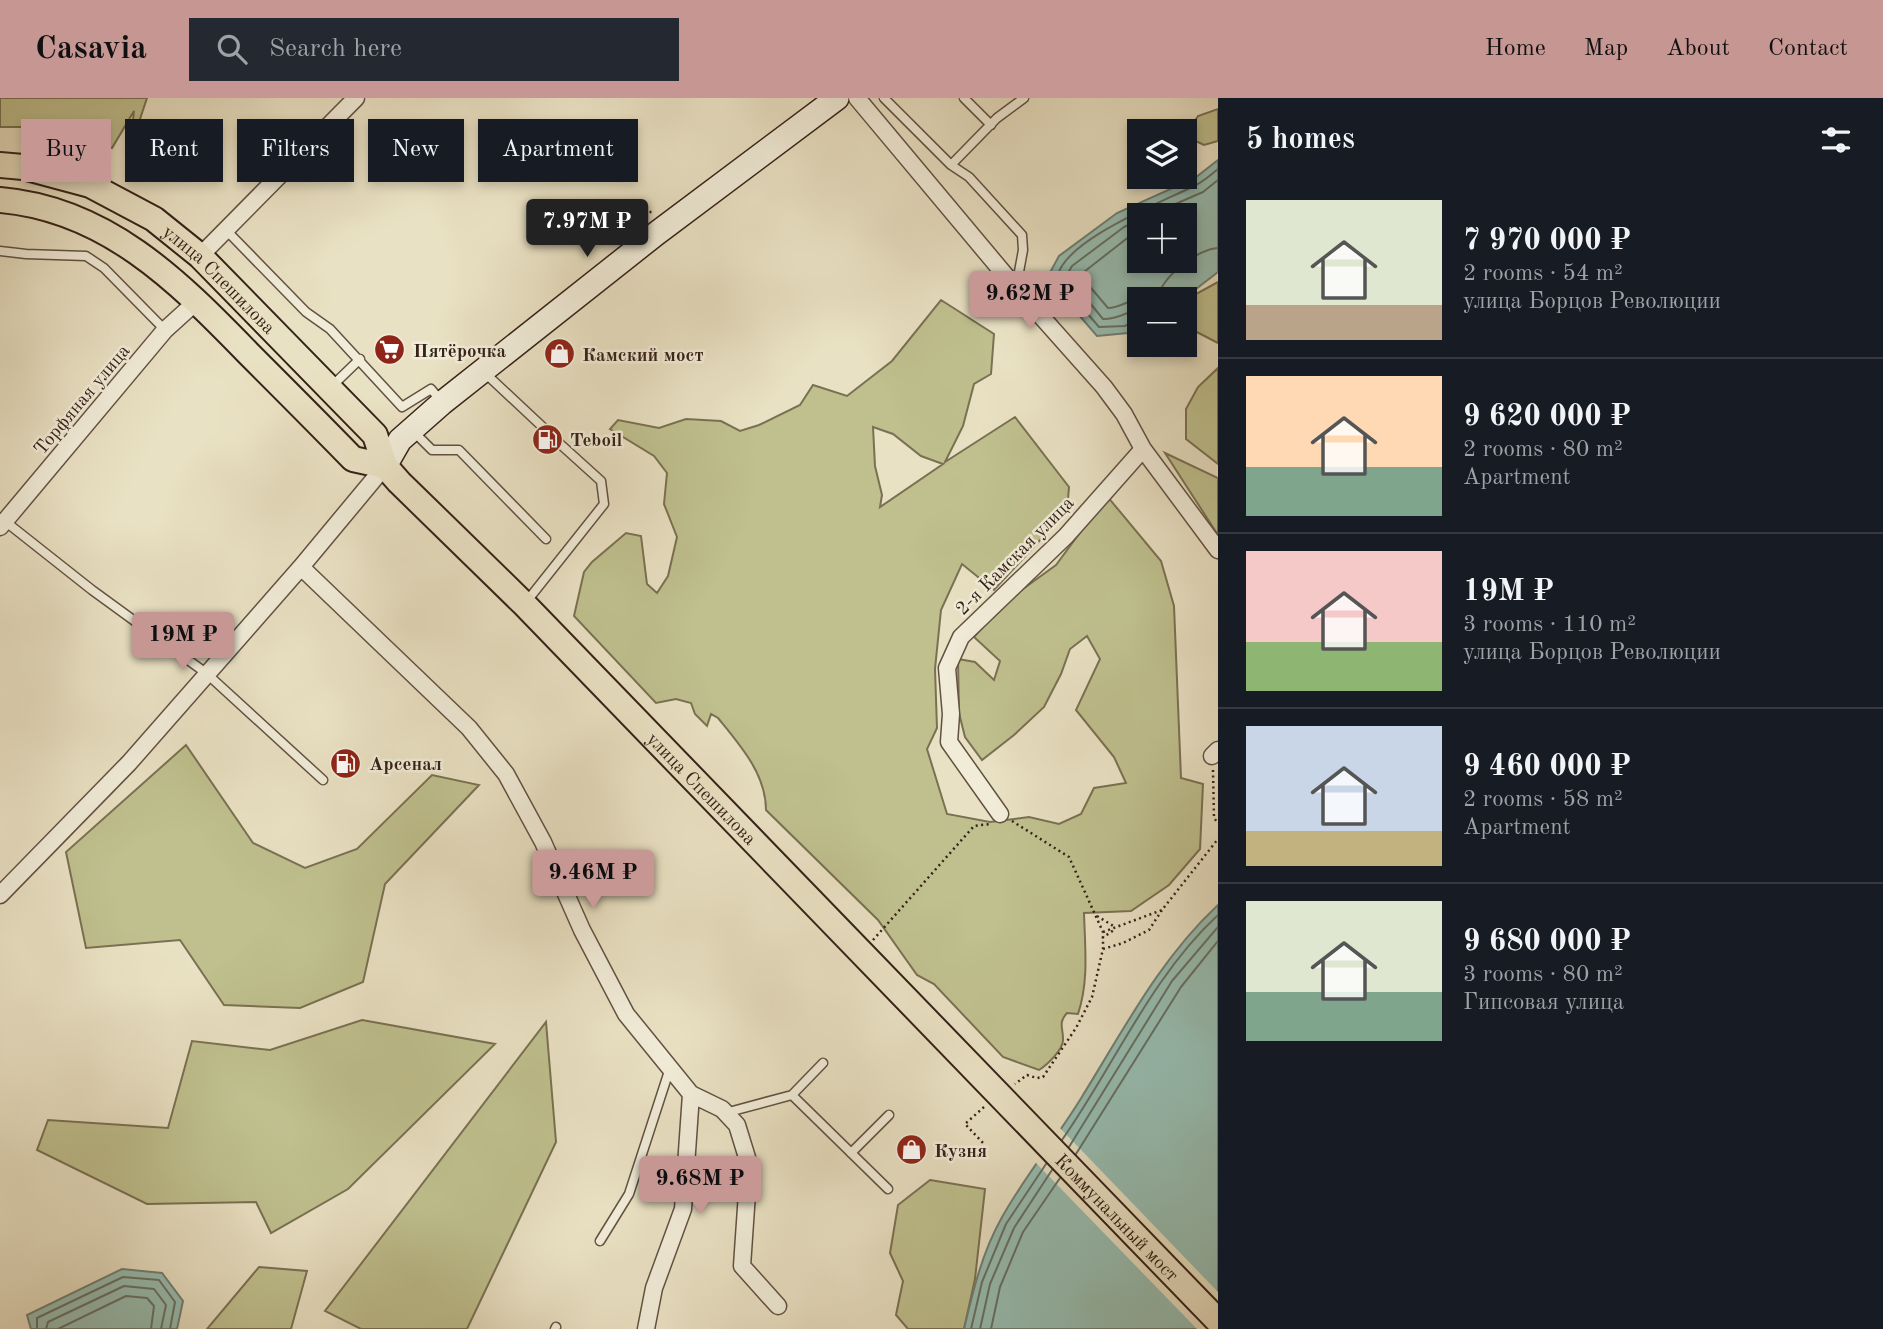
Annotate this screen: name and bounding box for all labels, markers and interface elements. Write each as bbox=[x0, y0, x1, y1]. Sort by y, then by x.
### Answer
search box bbox=[189, 18, 679, 81]
icon: search bbox=[213, 30, 251, 68]
text: Casavia bbox=[35, 33, 147, 66]
text: Search here bbox=[269, 36, 402, 62]
text: Home bbox=[1485, 37, 1546, 61]
text: Map bbox=[1584, 37, 1628, 61]
text: About bbox=[1666, 37, 1730, 61]
text: Contact bbox=[1768, 37, 1848, 61]
chip: Buy bbox=[21, 119, 111, 182]
chip: Rent bbox=[125, 119, 223, 182]
chip: Filters bbox=[237, 119, 354, 182]
chip: New bbox=[368, 119, 464, 182]
chip: Apartment bbox=[478, 119, 638, 182]
map controls bbox=[1127, 119, 1197, 357]
button: layers bbox=[1127, 119, 1197, 189]
icon: filters bbox=[1817, 121, 1855, 159]
text: 5 homes bbox=[1246, 125, 1355, 155]
pin: 7.97M ₽ bbox=[522, 200, 652, 259]
button: + bbox=[1127, 203, 1197, 273]
text: 7.97M ₽ bbox=[542, 210, 632, 233]
street label: улица Спешилова bbox=[158, 223, 278, 339]
text: 7 970 000 ₽ bbox=[1463, 226, 1631, 256]
icon: home bbox=[1302, 228, 1386, 312]
text: 2 rooms · 54 m² bbox=[1463, 262, 1623, 285]
pin: 9.62M ₽ bbox=[965, 272, 1095, 331]
text: 9.62M ₽ bbox=[985, 282, 1075, 305]
button: − bbox=[1127, 287, 1197, 357]
text: улица Борцов Революции bbox=[1463, 290, 1721, 313]
supermarket icon: Пятёрочка bbox=[373, 333, 407, 367]
shop icon: Камский мост bbox=[542, 337, 576, 371]
street label: Торфяная улица bbox=[31, 341, 135, 459]
place label: Пятёрочка bbox=[413, 343, 507, 362]
place label: Камский мост bbox=[582, 347, 704, 366]
text: 9 620 000 ₽ bbox=[1463, 402, 1631, 432]
icon: home bbox=[1302, 404, 1386, 488]
fuel station icon: Teboil bbox=[530, 422, 564, 456]
place label: Teboil bbox=[570, 432, 623, 451]
text: 2 rooms · 80 m² bbox=[1463, 438, 1623, 461]
text: Apartment bbox=[1463, 466, 1571, 489]
street label: 2-я Камская улица bbox=[953, 494, 1079, 620]
text: 19M ₽ bbox=[1463, 577, 1554, 607]
icon: home bbox=[1302, 579, 1386, 663]
pin: 19M ₽ bbox=[134, 612, 232, 672]
text: 3 rooms · 110 m² bbox=[1463, 613, 1636, 636]
text: 19M ₽ bbox=[148, 623, 218, 646]
text: улица Борцов Революции bbox=[1463, 641, 1721, 664]
street label: улица Спешилова bbox=[642, 730, 759, 850]
fuel station icon: Арсенал bbox=[329, 746, 363, 780]
text: 9 460 000 ₽ bbox=[1463, 752, 1631, 782]
icon: home bbox=[1302, 754, 1386, 838]
place label: Арсенал bbox=[369, 756, 442, 775]
text: 2 rooms · 58 m² bbox=[1463, 788, 1623, 811]
text: Apartment bbox=[1463, 816, 1571, 839]
pin: 9.46M ₽ bbox=[528, 850, 658, 910]
text: 9.46M ₽ bbox=[548, 861, 638, 884]
text: 9 680 000 ₽ bbox=[1463, 927, 1631, 957]
icon: home bbox=[1302, 929, 1386, 1013]
text: 3 rooms · 80 m² bbox=[1463, 963, 1623, 986]
text: Гипсовая улица bbox=[1463, 991, 1624, 1014]
shop icon: Кузня bbox=[894, 1133, 928, 1167]
place label: Кузня bbox=[934, 1143, 987, 1162]
street label: Коммунальный мост bbox=[1050, 1152, 1181, 1286]
pin: 9.68M ₽ bbox=[635, 1156, 765, 1216]
text: 9.68M ₽ bbox=[655, 1167, 745, 1190]

